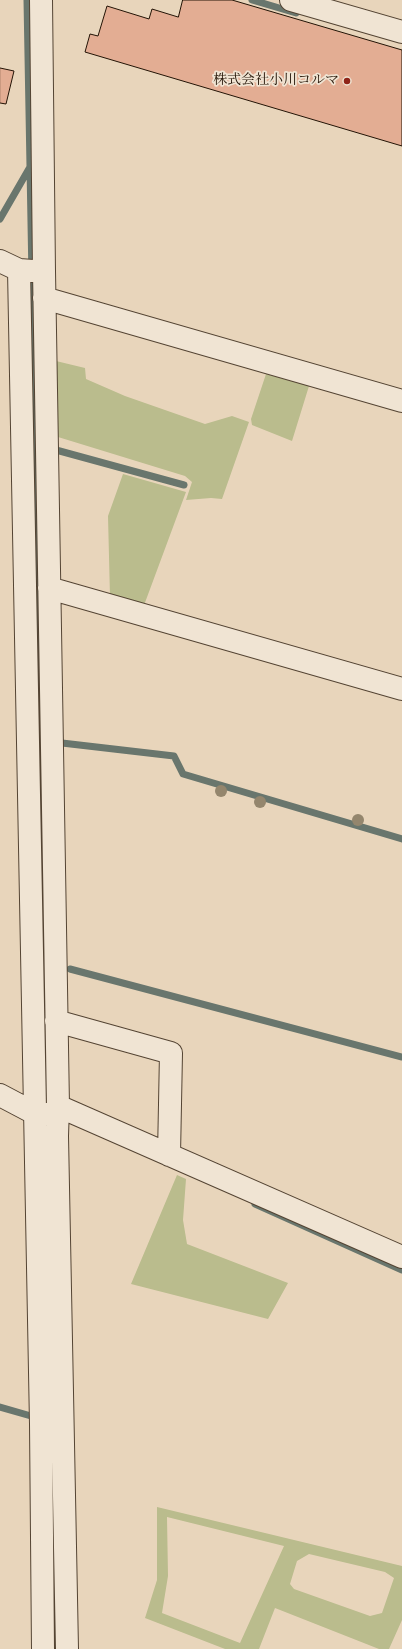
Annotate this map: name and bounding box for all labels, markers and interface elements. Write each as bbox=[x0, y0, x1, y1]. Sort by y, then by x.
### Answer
place label: 株式会社小川コルマ bbox=[213, 73, 339, 89]
marker: 株式会社小川コルマ bbox=[342, 76, 352, 86]

